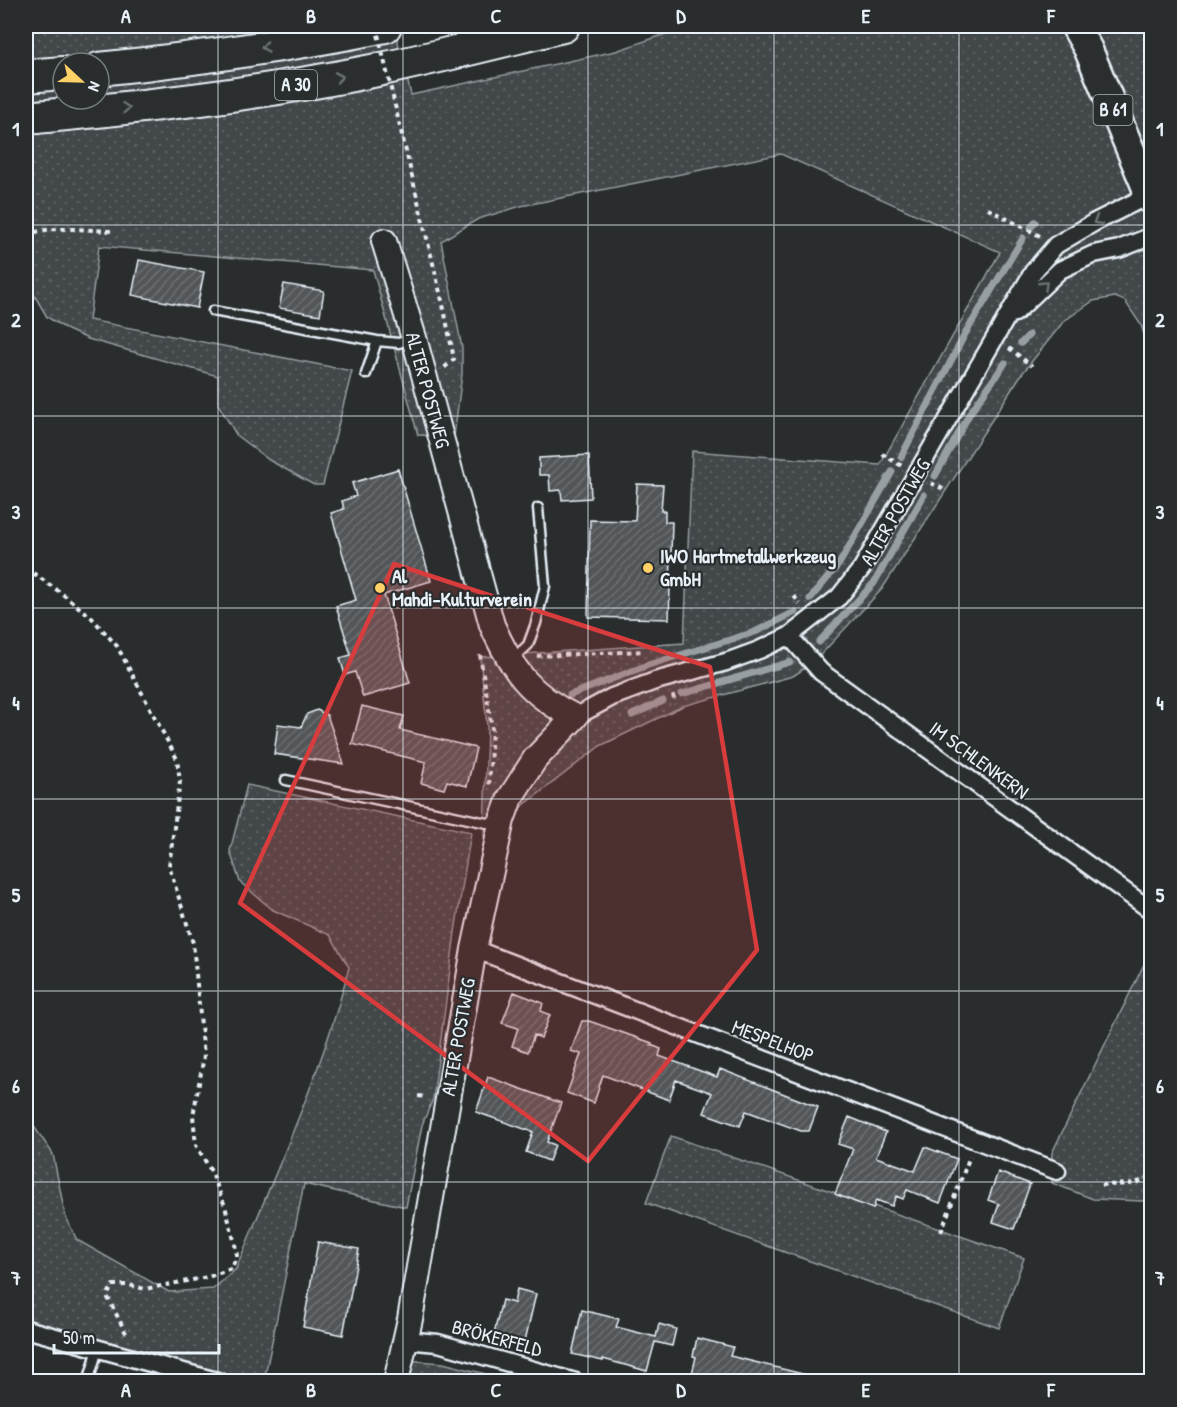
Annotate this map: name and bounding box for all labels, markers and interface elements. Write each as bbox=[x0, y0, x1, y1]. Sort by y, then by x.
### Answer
text: A bbox=[121, 2, 131, 29]
text: B bbox=[306, 2, 316, 29]
text: C bbox=[491, 2, 502, 29]
text: D bbox=[676, 2, 686, 29]
text: E bbox=[862, 2, 871, 29]
text: F bbox=[1046, 2, 1056, 29]
one-way arrow bbox=[260, 40, 270, 52]
north arrow bbox=[51, 51, 111, 111]
road number: A 30 bbox=[275, 70, 317, 100]
one-way arrow bbox=[334, 71, 344, 84]
text: N bbox=[83, 79, 107, 95]
road number: B 61 bbox=[1094, 95, 1132, 125]
one-way arrow bbox=[121, 102, 130, 115]
text: 1 bbox=[12, 115, 20, 142]
text: 1 bbox=[1156, 115, 1164, 142]
one-way arrow bbox=[1093, 214, 1103, 225]
one-way arrow bbox=[1036, 282, 1047, 293]
text: 2 bbox=[11, 306, 21, 333]
text: 2 bbox=[1155, 306, 1165, 333]
street label: ALTER POSTWEG bbox=[400, 329, 457, 451]
street label: ALTER POSTWEG bbox=[853, 453, 936, 570]
text: 3 bbox=[12, 498, 21, 525]
text: 3 bbox=[1156, 498, 1165, 525]
place label: IWO Hartmetallwerkzeug GmbH bbox=[660, 542, 836, 592]
marker: IWO Hartmetallwerkzeug GmbH bbox=[641, 561, 655, 575]
place label: Al Mahdi-Kulturverein bbox=[392, 562, 532, 612]
marker: Al Mahdi-Kulturverein bbox=[373, 581, 387, 595]
text: 4 bbox=[12, 689, 20, 716]
text: 4 bbox=[1156, 689, 1164, 716]
street label: IM SCHLENKERN bbox=[924, 714, 1034, 805]
text: 5 bbox=[12, 881, 21, 908]
text: 5 bbox=[1156, 881, 1165, 908]
street label: ALTER POSTWEG bbox=[434, 976, 481, 1098]
street label: MESPELHOP bbox=[728, 1013, 818, 1069]
text: 6 bbox=[12, 1072, 20, 1099]
text: 6 bbox=[1156, 1072, 1164, 1099]
text: 7 bbox=[10, 1264, 21, 1291]
text: 7 bbox=[1154, 1264, 1165, 1291]
street label: BRÖKERFELD bbox=[449, 1313, 546, 1363]
scale bar bbox=[54, 1317, 219, 1355]
text: 50 m bbox=[63, 1325, 95, 1350]
text: A bbox=[121, 1376, 131, 1403]
text: B bbox=[306, 1376, 316, 1403]
text: C bbox=[491, 1376, 502, 1403]
text: D bbox=[676, 1376, 686, 1403]
text: E bbox=[862, 1376, 871, 1403]
text: F bbox=[1046, 1376, 1056, 1403]

